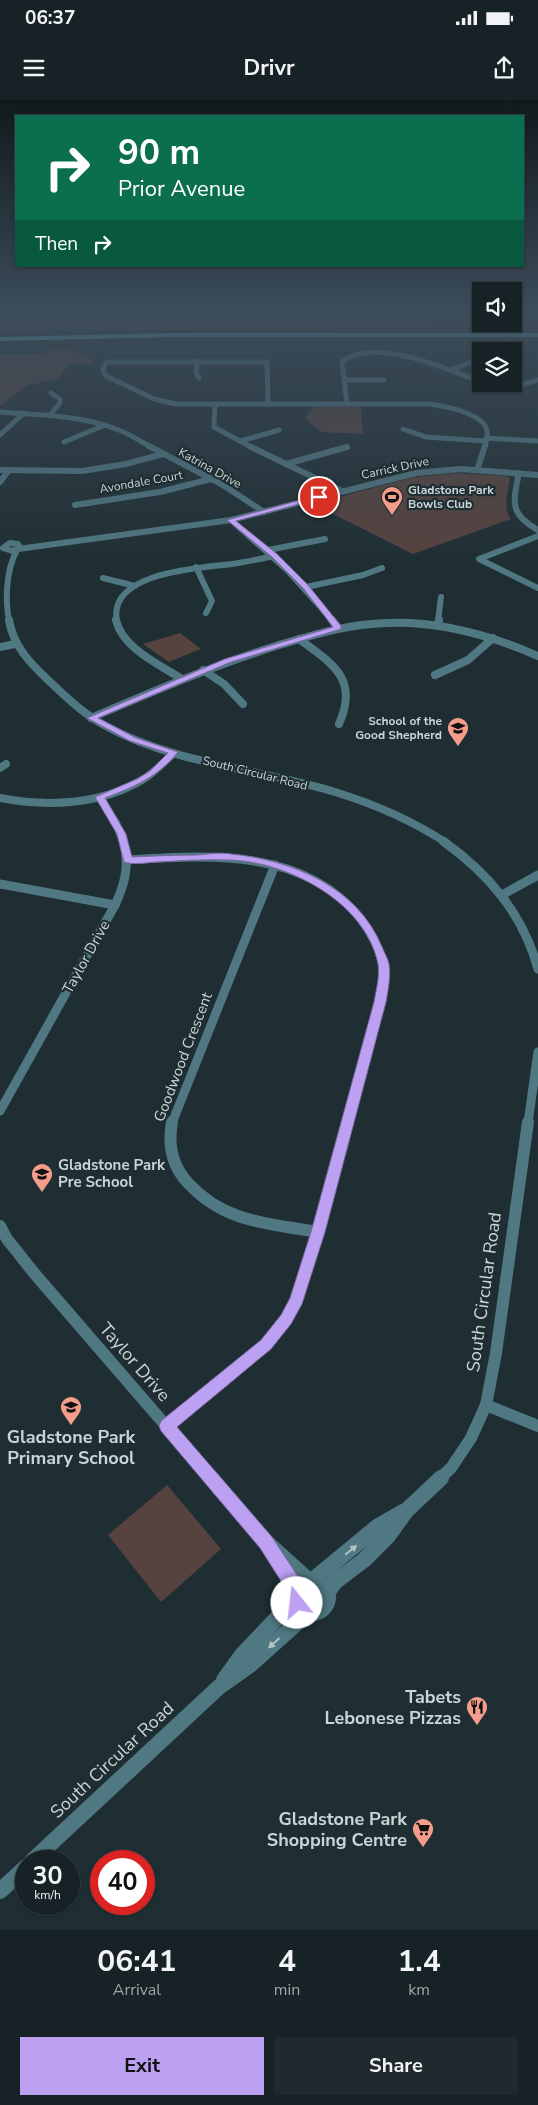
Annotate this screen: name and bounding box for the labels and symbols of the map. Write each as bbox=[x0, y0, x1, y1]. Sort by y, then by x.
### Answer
street label: Katrina Drive bbox=[176, 444, 244, 492]
street label: Carrick Drive bbox=[360, 453, 430, 483]
street label: Avondale Court bbox=[98, 467, 185, 497]
pin bbox=[298, 476, 340, 518]
place label: Gladstone Park Bowls Club bbox=[408, 482, 494, 512]
sports icon: Gladstone Park Bowls Club bbox=[380, 485, 404, 516]
place label: School of the Good Shepherd bbox=[355, 713, 442, 743]
school or university icon: School of the Good Shepherd bbox=[446, 716, 470, 747]
street label: South Circular Road bbox=[201, 752, 309, 794]
street label: Taylor Drive bbox=[58, 917, 114, 997]
street label: Goodwood Crescent bbox=[149, 989, 217, 1125]
place label: Gladstone Park Pre School bbox=[58, 1155, 166, 1192]
school or university icon: Gladstone Park Pre School bbox=[30, 1162, 54, 1193]
street label: South Circular Road bbox=[461, 1211, 507, 1373]
street label: Taylor Drive bbox=[94, 1317, 176, 1407]
school or university icon: Gladstone Park Primary School bbox=[59, 1395, 83, 1426]
place label: Gladstone Park Primary School bbox=[7, 1425, 136, 1470]
one-way arrow bbox=[344, 1544, 357, 1555]
position arrow bbox=[270, 1576, 322, 1628]
one-way arrow bbox=[268, 1638, 281, 1649]
place label: Tabets Lebonese Pizzas bbox=[324, 1685, 461, 1730]
restaurant icon: Tabets Lebonese Pizzas bbox=[465, 1695, 489, 1726]
street label: South Circular Road bbox=[45, 1696, 179, 1824]
place label: Gladstone Park Shopping Centre bbox=[267, 1807, 407, 1852]
supermarket icon: Gladstone Park Shopping Centre bbox=[411, 1817, 435, 1848]
speed limit sign: 40 bbox=[90, 1850, 155, 1915]

